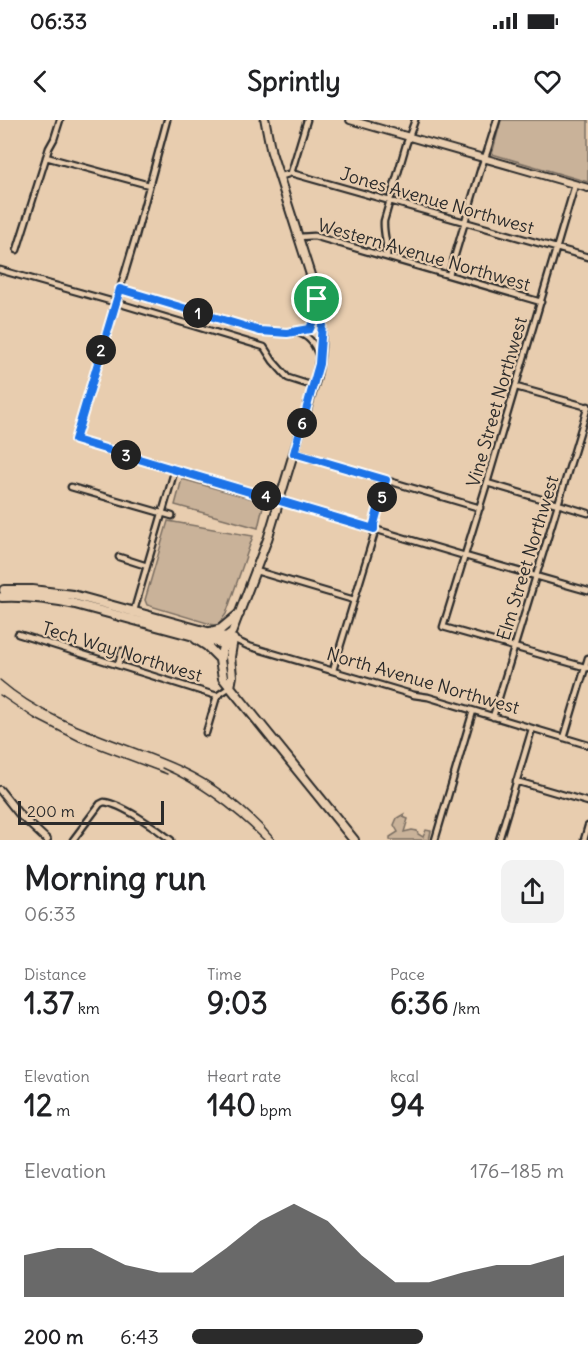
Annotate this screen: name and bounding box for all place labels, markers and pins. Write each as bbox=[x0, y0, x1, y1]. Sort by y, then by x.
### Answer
pin bbox=[291, 273, 342, 324]
pin: 1 bbox=[183, 298, 213, 328]
pin: 2 bbox=[86, 335, 116, 365]
pin: 6 bbox=[287, 408, 317, 438]
pin: 3 bbox=[111, 440, 141, 470]
pin: 4 bbox=[251, 481, 281, 511]
pin: 5 bbox=[367, 482, 397, 512]

